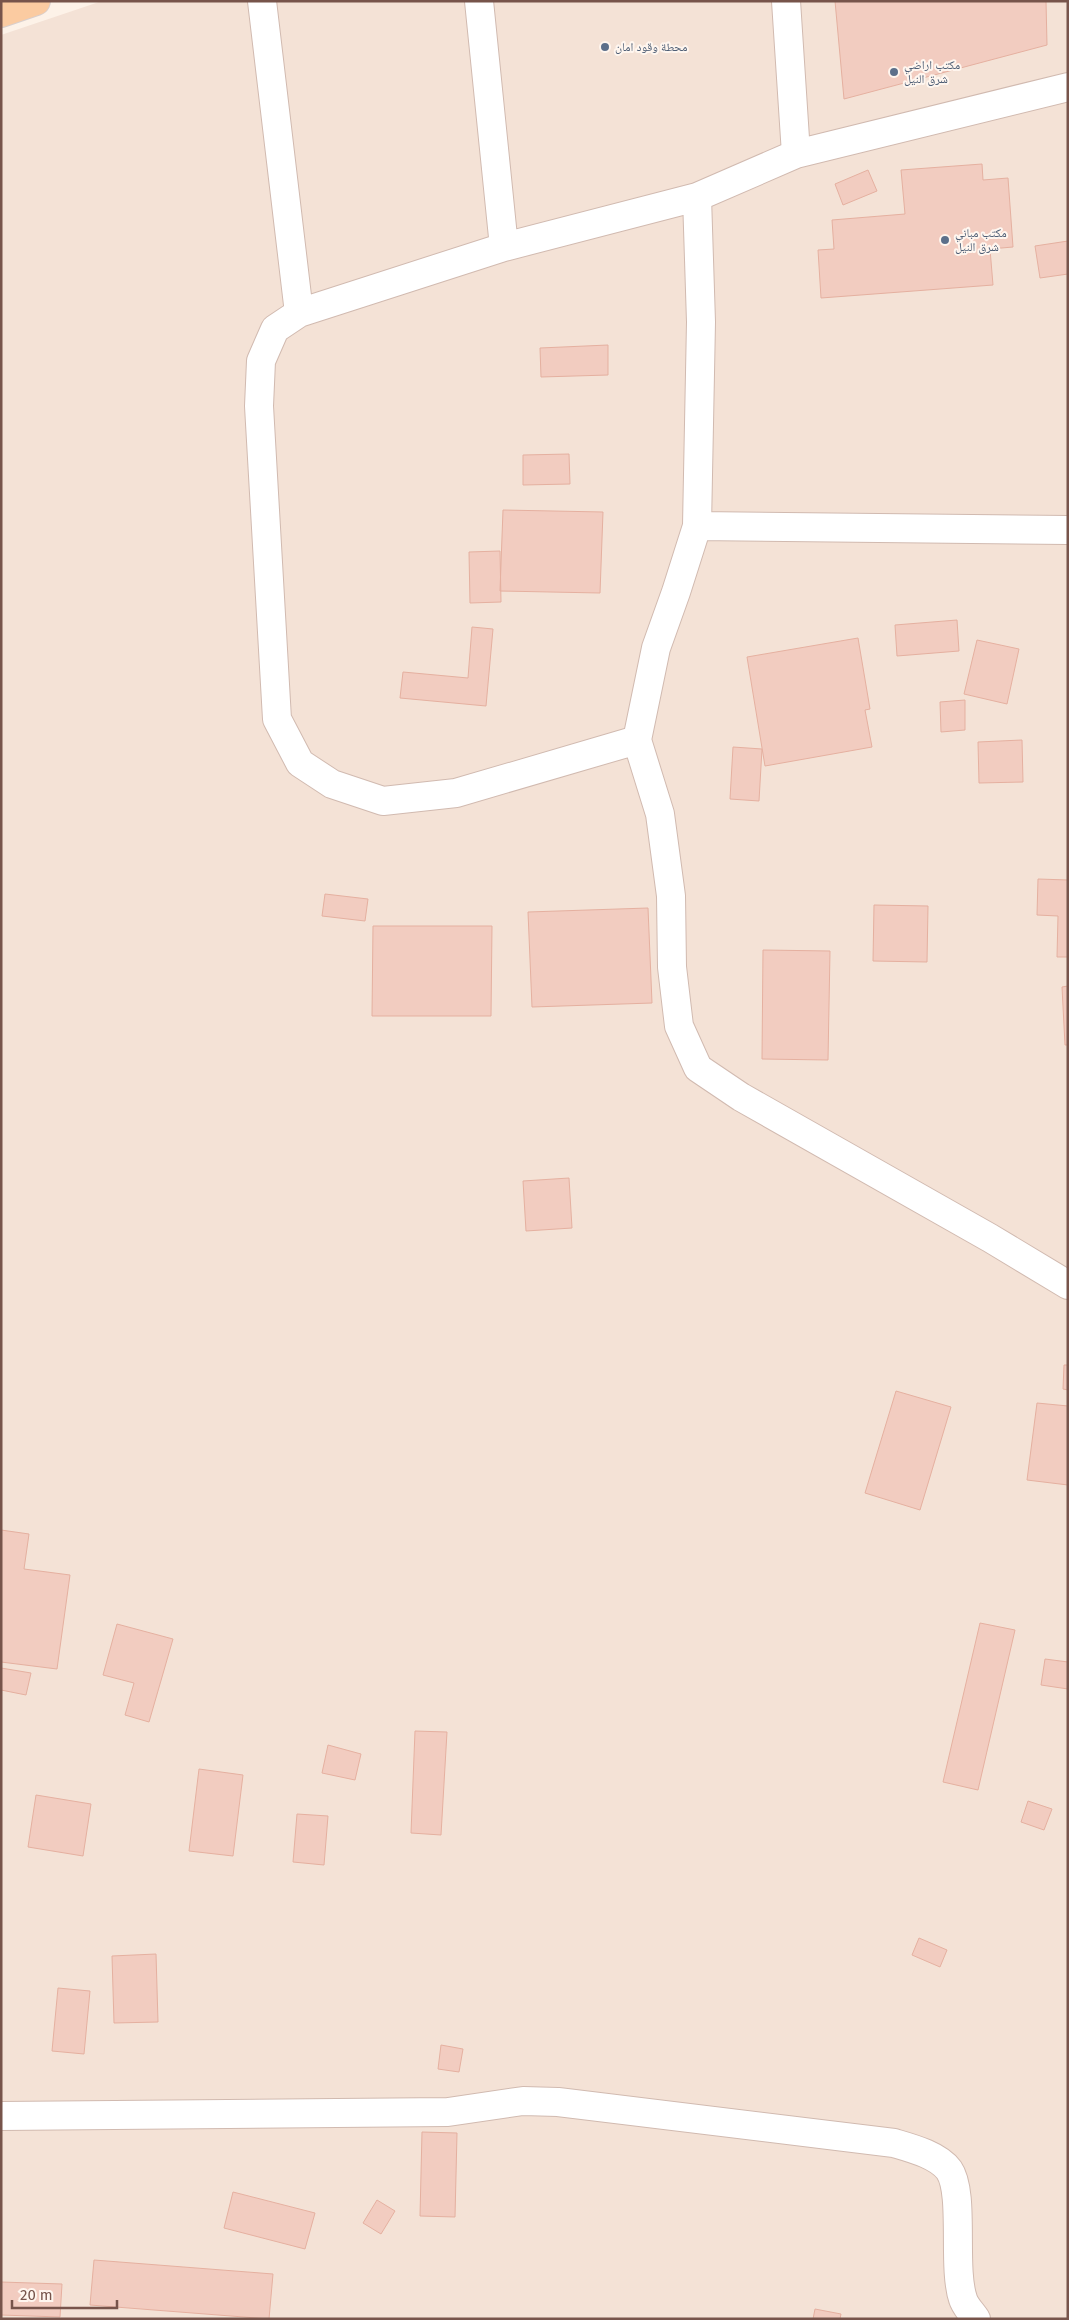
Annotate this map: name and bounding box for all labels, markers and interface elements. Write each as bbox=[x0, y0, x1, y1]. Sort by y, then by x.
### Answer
place label: محطة وقود امان bbox=[615, 40, 687, 54]
marker: محطة وقود امان bbox=[599, 41, 611, 53]
place label: مكتب اراضي شرق النيل bbox=[904, 58, 960, 86]
marker: مكتب اراضي شرق النيل bbox=[888, 66, 900, 78]
place label: مكتب مباني شرق النيل bbox=[955, 226, 1007, 254]
marker: مكتب مباني شرق النيل bbox=[939, 234, 951, 246]
scale bar bbox=[12, 2278, 118, 2310]
text: 20 m bbox=[20, 2286, 53, 2304]

